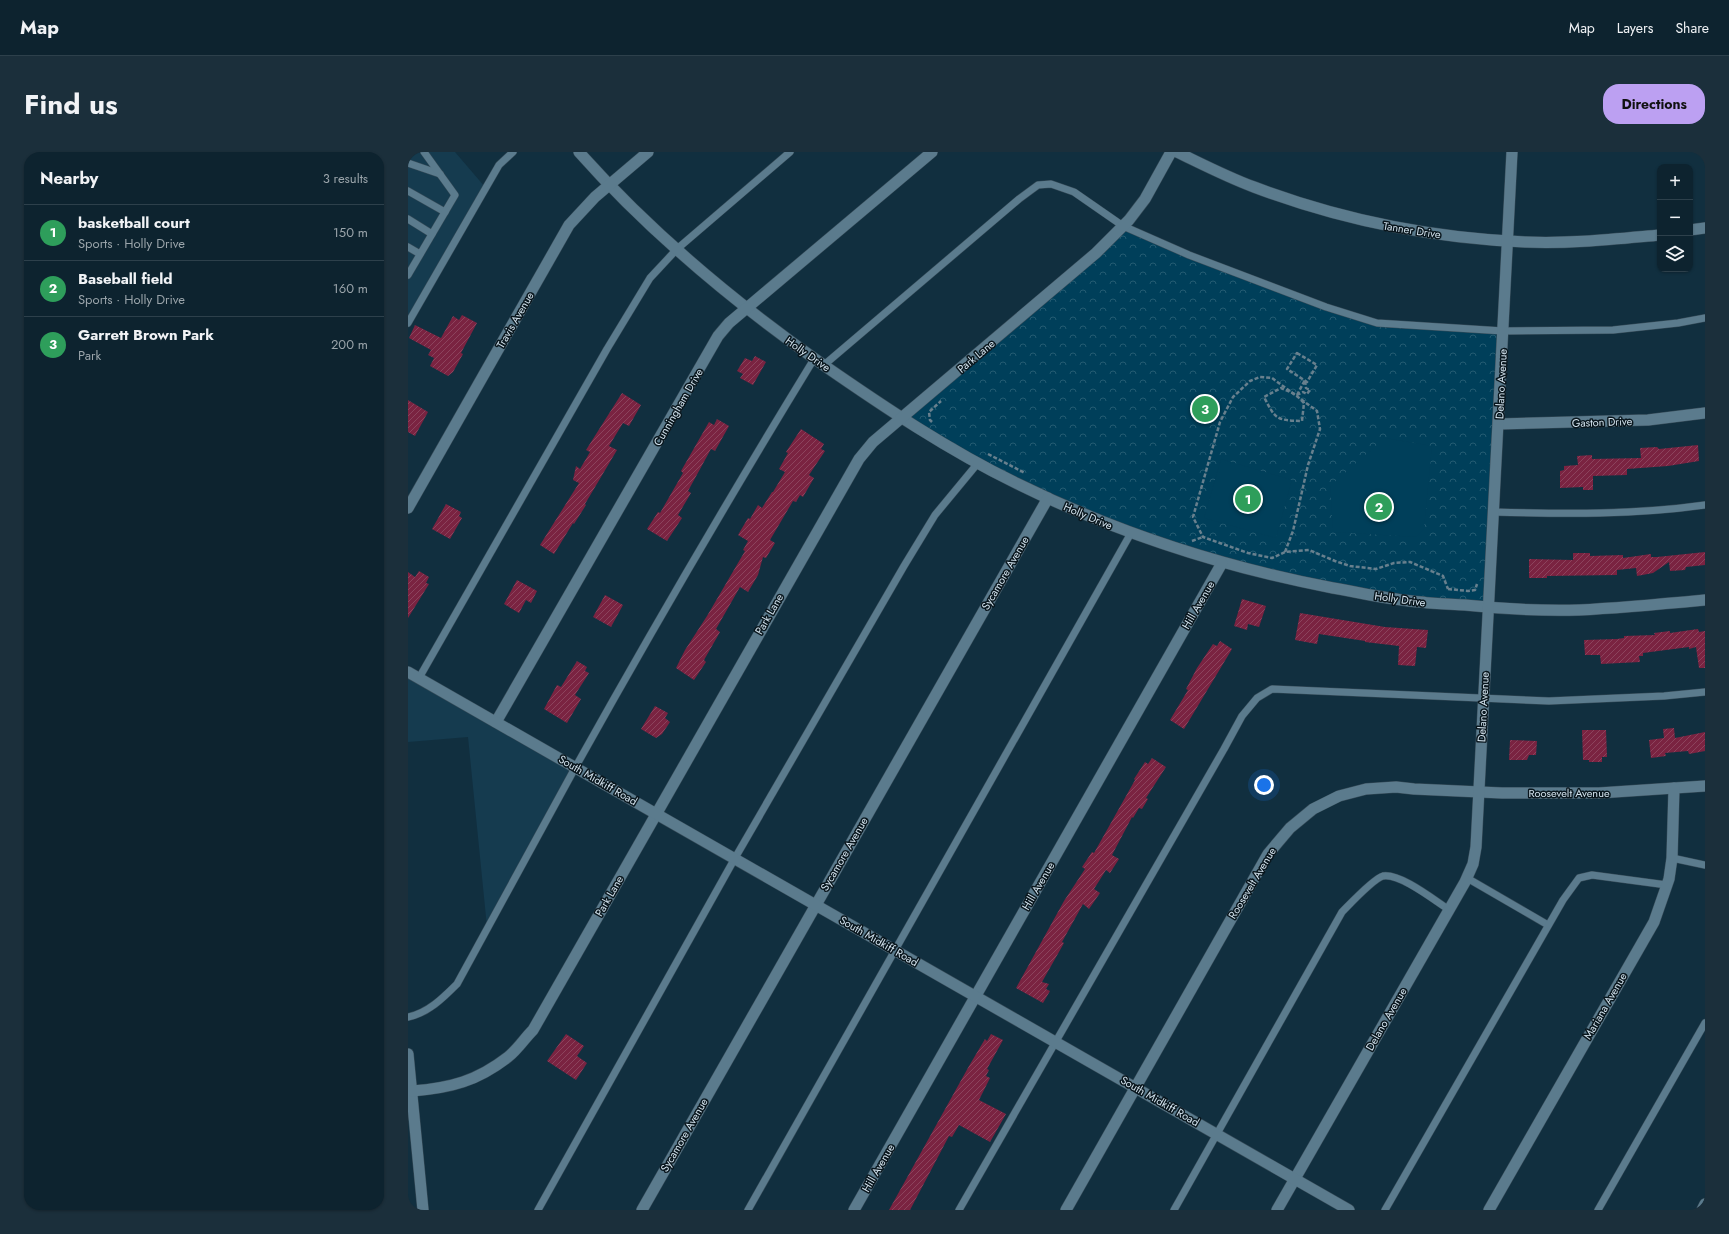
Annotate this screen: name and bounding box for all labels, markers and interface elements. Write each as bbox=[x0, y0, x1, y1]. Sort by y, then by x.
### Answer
text: Map bbox=[20, 14, 59, 41]
text: Map bbox=[1569, 18, 1595, 38]
text: Layers bbox=[1617, 18, 1653, 38]
text: Share bbox=[1675, 18, 1709, 38]
text: Find us bbox=[24, 84, 118, 125]
button: Directions bbox=[1603, 84, 1705, 124]
map controls bbox=[1657, 164, 1693, 272]
button: + bbox=[1657, 164, 1693, 200]
text: Nearby bbox=[40, 166, 98, 190]
text: 3 results bbox=[323, 169, 368, 188]
button: − bbox=[1657, 200, 1693, 236]
text: basketball court bbox=[78, 212, 190, 234]
street label: Tanner Drive bbox=[1382, 218, 1442, 242]
text: 1 bbox=[50, 223, 56, 242]
text: 150 m bbox=[333, 223, 368, 242]
text: Sports · Holly Drive bbox=[78, 234, 185, 253]
button: layers bbox=[1657, 236, 1693, 272]
text: Baseball field bbox=[78, 268, 173, 290]
text: 2 bbox=[49, 279, 57, 298]
text: 160 m bbox=[333, 279, 368, 298]
street label: Travis Avenue bbox=[492, 288, 538, 351]
text: Sports · Holly Drive bbox=[78, 290, 185, 309]
text: Garrett Brown Park bbox=[78, 324, 214, 346]
street label: Holly Drive bbox=[782, 333, 834, 376]
text: 3 bbox=[49, 335, 57, 354]
text: 200 m bbox=[331, 335, 368, 354]
street label: Park Lane bbox=[954, 335, 998, 376]
text: Park bbox=[78, 346, 101, 365]
street label: Delano Avenue bbox=[1491, 348, 1511, 420]
street label: Cunningham Drive bbox=[649, 365, 707, 449]
pin: 3 bbox=[1192, 394, 1218, 424]
street label: Gaston Drive bbox=[1572, 413, 1633, 431]
pin: 1 bbox=[1235, 484, 1261, 514]
pin: 2 bbox=[1366, 492, 1392, 522]
street label: Holly Drive bbox=[1061, 499, 1115, 534]
street label: Sycamore Avenue bbox=[977, 533, 1033, 613]
street label: Hill Avenue bbox=[1178, 578, 1218, 632]
street label: Holly Drive bbox=[1373, 587, 1427, 611]
street label: Park Lane bbox=[751, 590, 787, 637]
street label: Delano Avenue bbox=[1473, 671, 1493, 743]
street label: South Midkiff Road bbox=[556, 751, 640, 809]
your location bbox=[1254, 775, 1274, 795]
street label: Roosevelt Avenue bbox=[1528, 785, 1610, 801]
street label: Sycamore Avenue bbox=[816, 814, 872, 894]
street label: Roosevelt Avenue bbox=[1224, 844, 1280, 922]
street label: Hill Avenue bbox=[1018, 859, 1058, 913]
street label: Park Lane bbox=[591, 872, 627, 919]
street label: South Midkiff Road bbox=[837, 912, 921, 970]
street label: Mariana Avenue bbox=[1579, 969, 1631, 1042]
street label: Delano Avenue bbox=[1361, 984, 1411, 1053]
street label: South Midkiff Road bbox=[1118, 1072, 1202, 1130]
street label: Sycamore Avenue bbox=[656, 1095, 712, 1175]
street label: Hill Avenue bbox=[858, 1141, 898, 1195]

